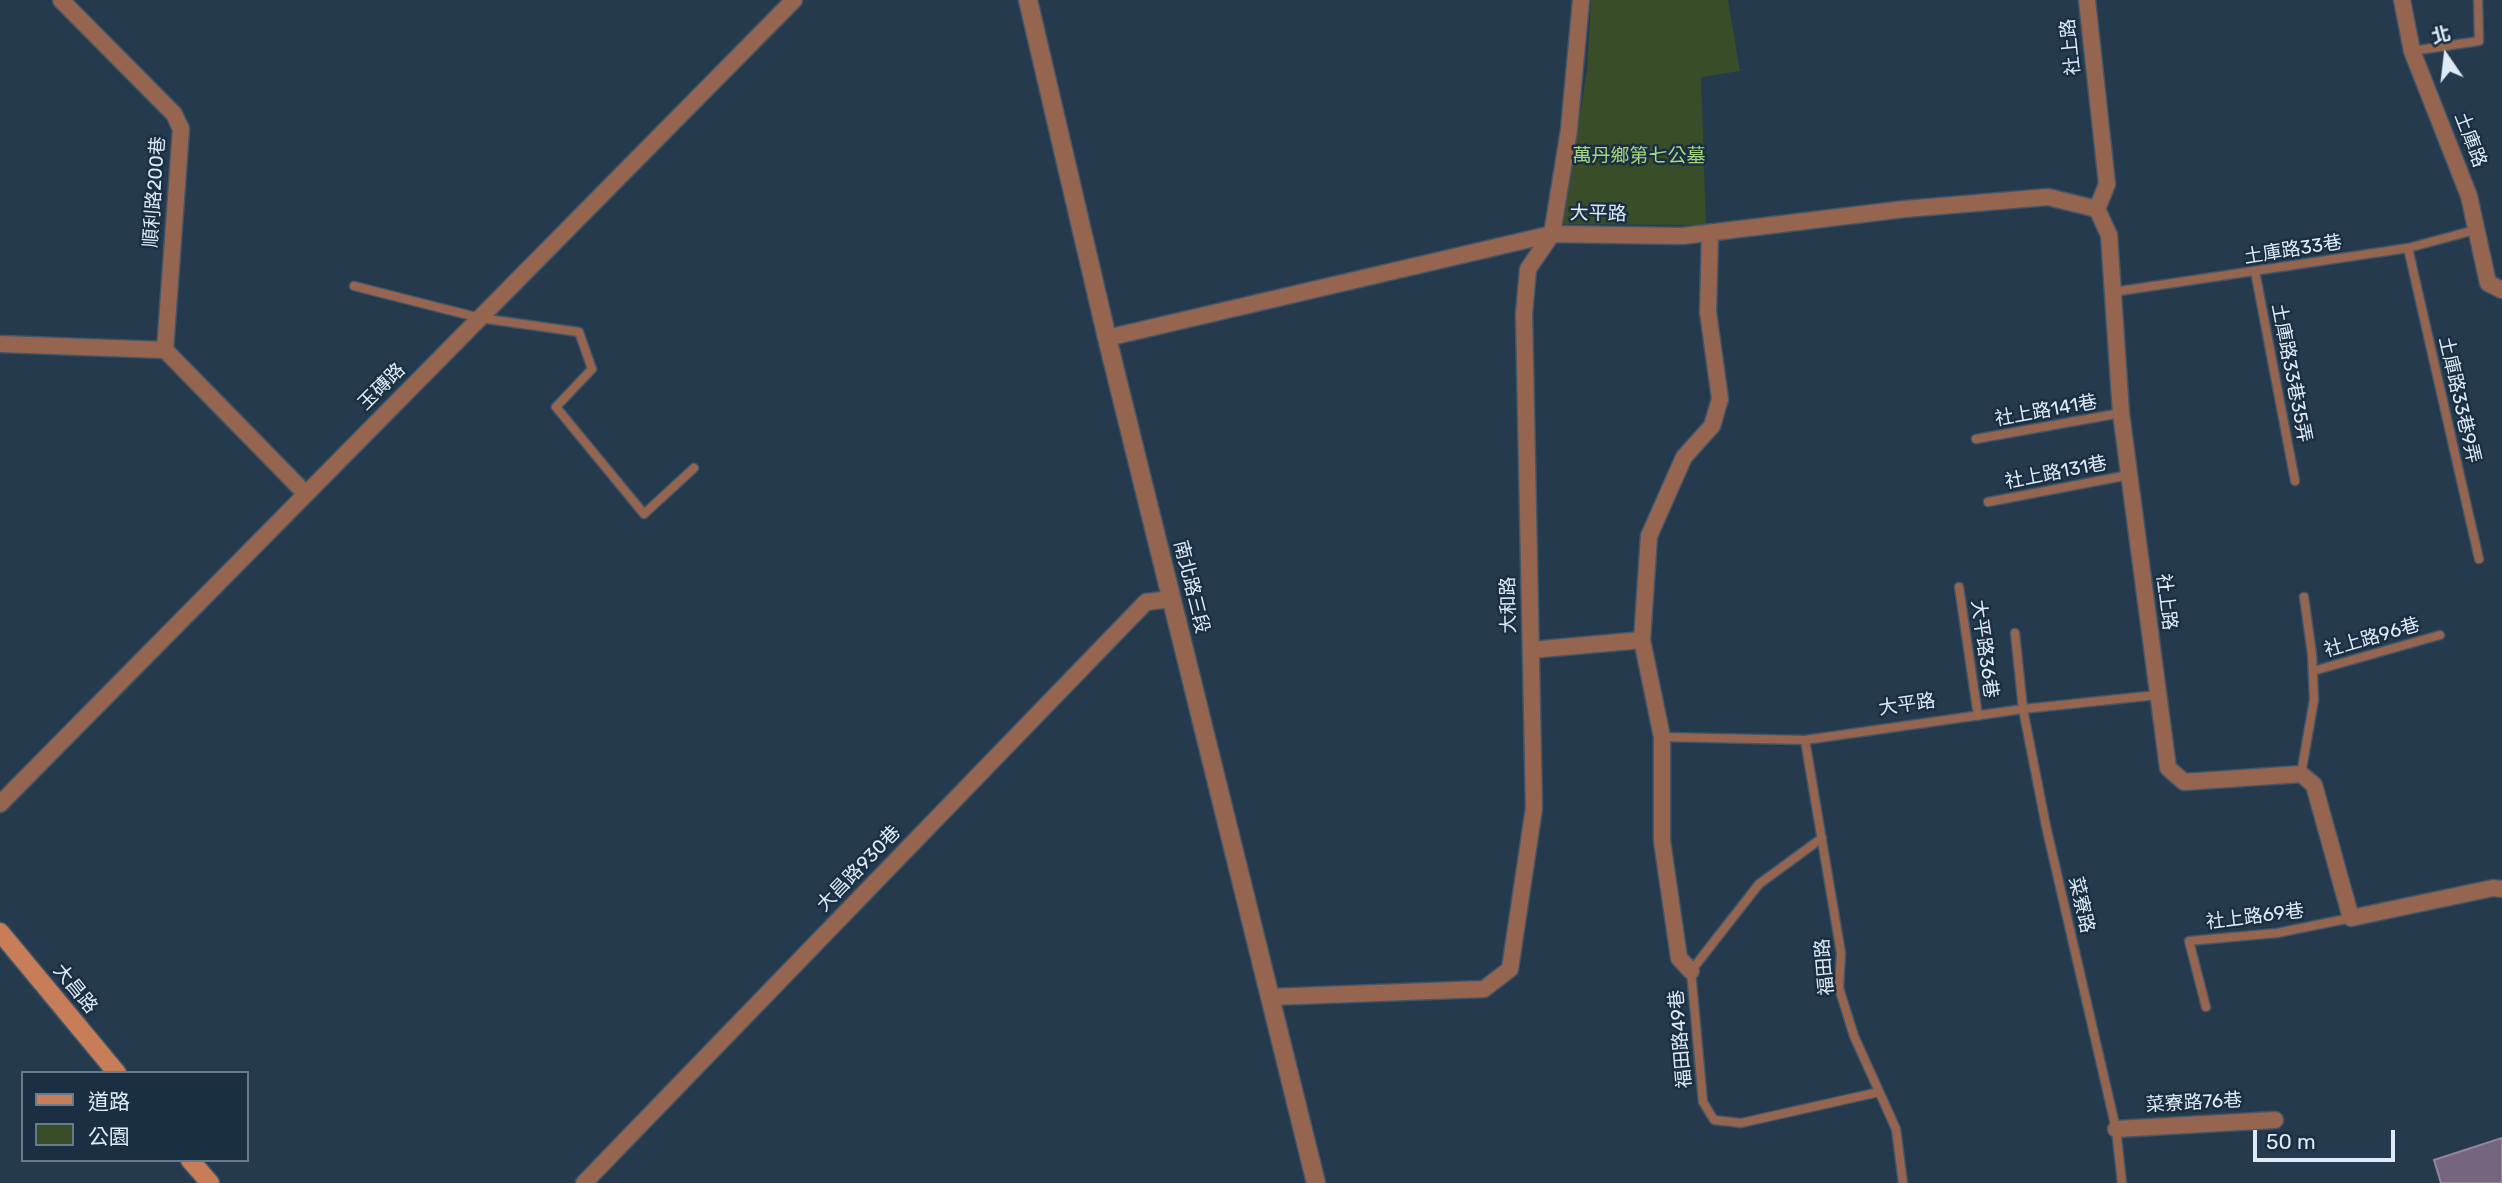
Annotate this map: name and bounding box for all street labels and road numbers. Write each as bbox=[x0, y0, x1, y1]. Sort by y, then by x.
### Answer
street label: 社上路 bbox=[2057, 17, 2085, 77]
street label: 土庫路 bbox=[2449, 109, 2491, 171]
street label: 順利路200巷 bbox=[140, 136, 170, 248]
street label: 大平路 bbox=[1569, 202, 1627, 226]
street label: 土庫路33巷 bbox=[2242, 231, 2344, 269]
street label: 土庫路33巷35弄 bbox=[2266, 302, 2316, 444]
street label: 土庫路33巷9弄 bbox=[2433, 335, 2485, 465]
street label: 玉磚路 bbox=[354, 359, 410, 415]
street label: 社上路141巷 bbox=[1993, 391, 2099, 431]
street label: 社上路131巷 bbox=[2003, 452, 2109, 494]
street label: 南北路三段 bbox=[1168, 538, 1214, 636]
street label: 社上路 bbox=[2151, 572, 2181, 632]
street label: 大和路 bbox=[1497, 576, 1521, 634]
street label: 大平路36巷 bbox=[1966, 598, 2002, 700]
street label: 社上路96巷 bbox=[2321, 613, 2423, 663]
street label: 大平路 bbox=[1877, 690, 1937, 720]
street label: 大昌路930巷 bbox=[812, 821, 906, 917]
street label: 菜寮路 bbox=[2063, 875, 2099, 935]
street label: 社上路69巷 bbox=[2205, 900, 2305, 934]
street label: 福田路 bbox=[1811, 938, 1839, 996]
street label: 大昌路 bbox=[48, 960, 102, 1018]
street label: 福田路49巷 bbox=[1665, 989, 1697, 1089]
street label: 菜寮路76巷 bbox=[2145, 1089, 2243, 1117]

